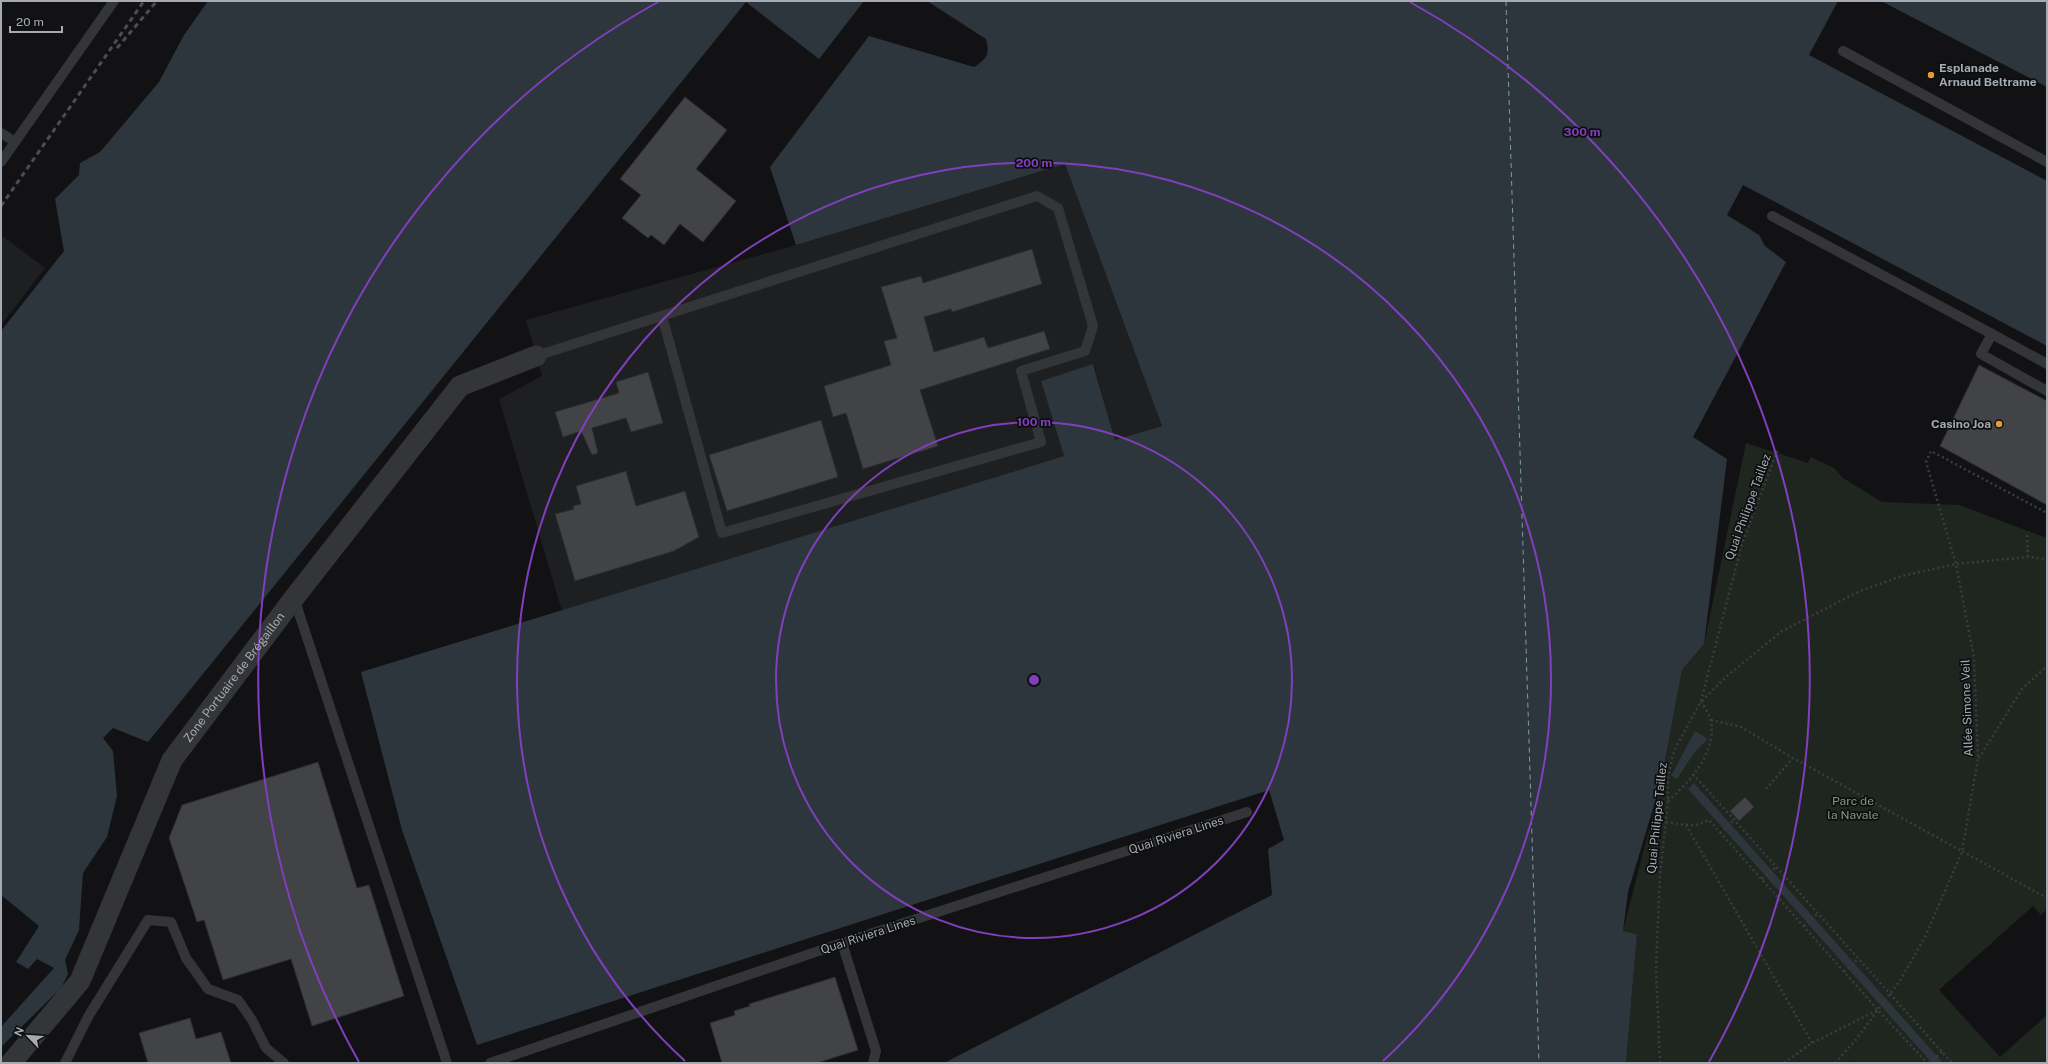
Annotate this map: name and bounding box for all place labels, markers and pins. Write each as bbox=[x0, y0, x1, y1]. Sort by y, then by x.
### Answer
place label: Esplanade Arnaud Beltrame bbox=[1939, 61, 2037, 89]
marker: Esplanade Arnaud Beltrame bbox=[1926, 70, 1936, 80]
place label: Casino Joa bbox=[1931, 417, 1991, 431]
marker: Casino Joa bbox=[1994, 419, 2004, 429]
centre of rings bbox=[1027, 673, 1041, 687]

